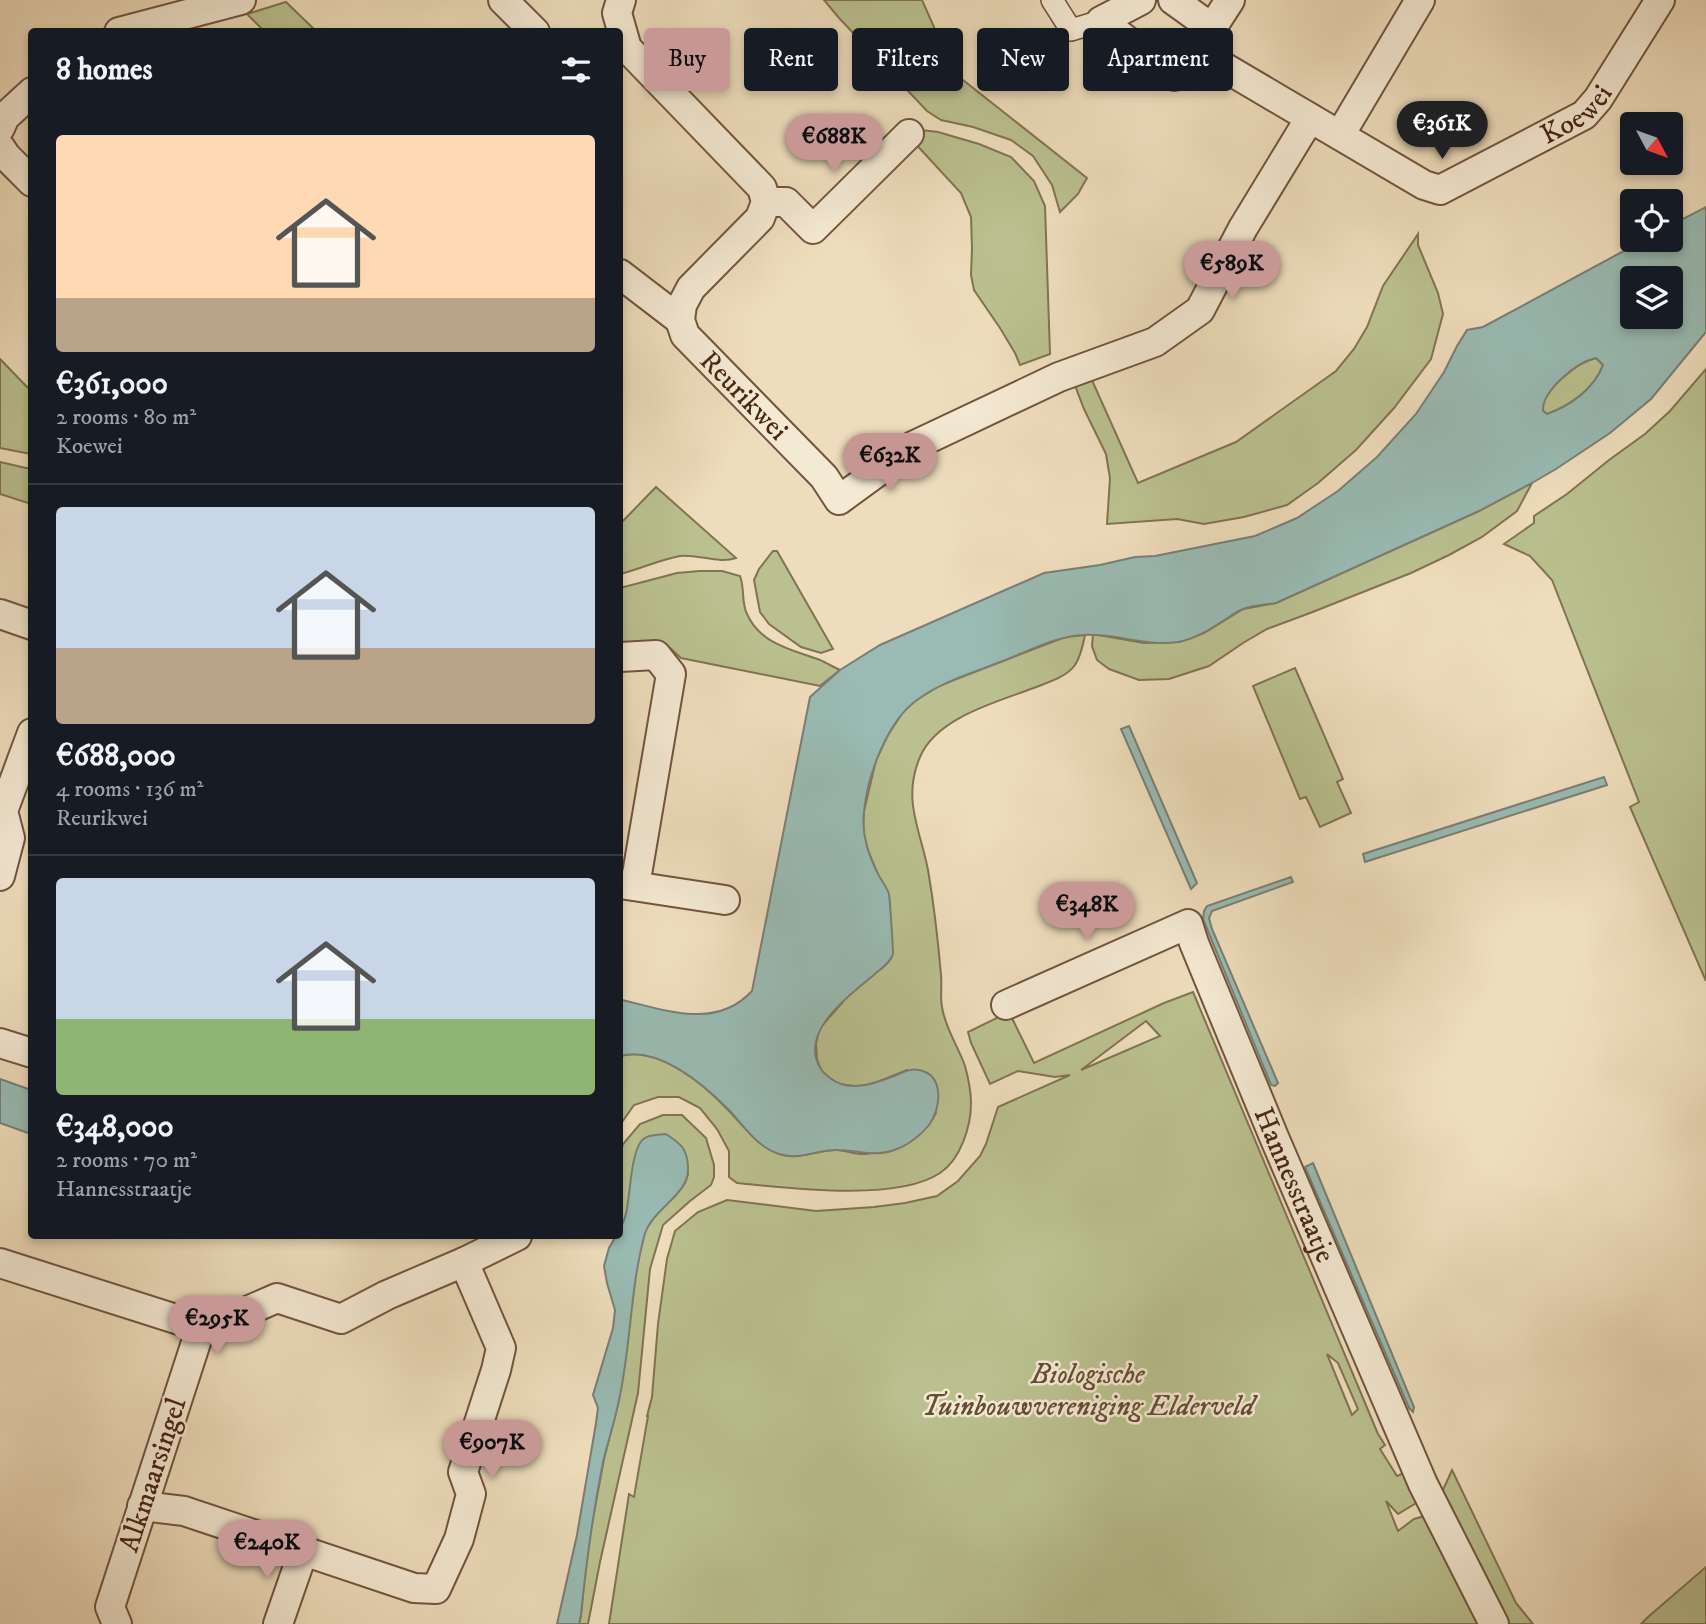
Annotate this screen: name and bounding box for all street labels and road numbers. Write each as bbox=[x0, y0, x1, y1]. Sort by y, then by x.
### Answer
street label: Koewei bbox=[1535, 78, 1620, 152]
street label: Reurikwei bbox=[692, 343, 796, 448]
street label: Hannesstraatje bbox=[1246, 1102, 1343, 1268]
street label: Alkmaarsingel bbox=[112, 1393, 195, 1557]

